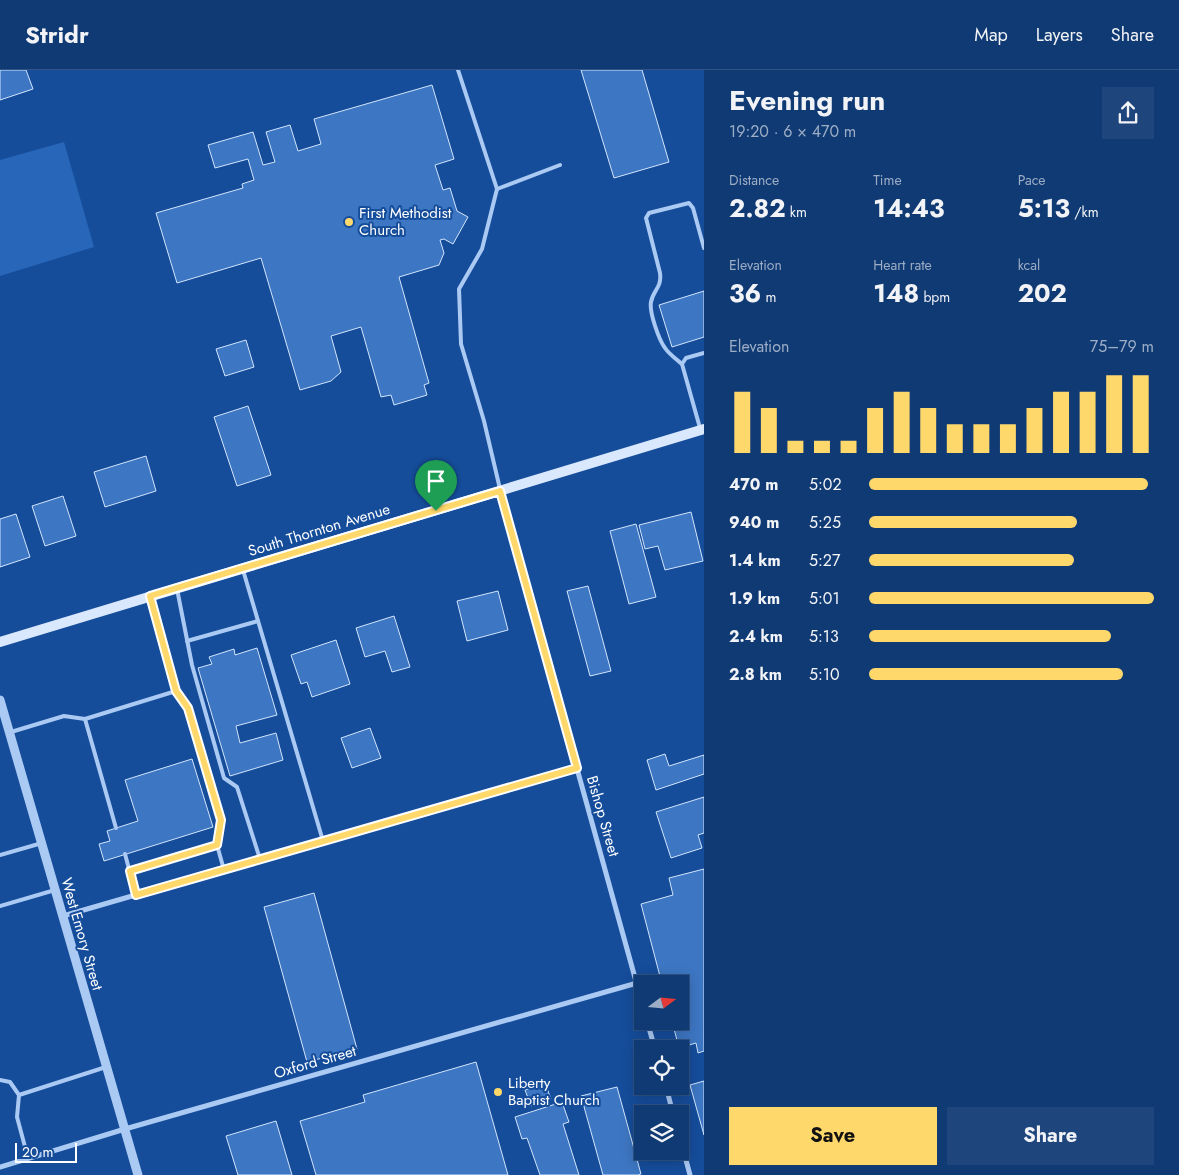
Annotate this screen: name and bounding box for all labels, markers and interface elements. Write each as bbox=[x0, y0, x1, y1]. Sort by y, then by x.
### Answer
text: Stridr bbox=[25, 17, 89, 52]
text: Map bbox=[974, 22, 1008, 48]
text: Layers bbox=[1036, 22, 1083, 48]
text: Share bbox=[1111, 22, 1154, 48]
text: Evening run bbox=[729, 80, 885, 121]
button: share bbox=[1102, 87, 1154, 139]
text: 19:20 · 6 × 470 m bbox=[729, 120, 856, 143]
text: Distance bbox=[729, 170, 779, 190]
text: Time bbox=[873, 170, 902, 190]
text: Pace bbox=[1018, 170, 1046, 190]
text: 2.82 bbox=[729, 190, 786, 226]
text: 14:43 bbox=[873, 190, 945, 226]
text: 5:13 bbox=[1018, 190, 1070, 226]
place label: First Methodist Church bbox=[359, 202, 452, 241]
text: km bbox=[786, 202, 807, 222]
text: /km bbox=[1070, 202, 1099, 222]
marker: First Methodist Church bbox=[343, 216, 355, 228]
text: Elevation bbox=[729, 255, 782, 275]
text: Heart rate bbox=[873, 255, 932, 275]
text: kcal bbox=[1018, 255, 1040, 275]
text: 36 bbox=[729, 275, 761, 311]
text: 148 bbox=[873, 275, 919, 311]
text: 202 bbox=[1018, 275, 1067, 311]
text: m bbox=[761, 287, 776, 307]
text: bpm bbox=[919, 287, 950, 307]
text: Elevation bbox=[729, 335, 789, 358]
text: 75–79 m bbox=[1090, 335, 1154, 358]
pin bbox=[415, 460, 457, 511]
icon: arrive bbox=[422, 467, 450, 495]
text: 470 m bbox=[729, 473, 778, 496]
text: 5:02 bbox=[809, 473, 842, 496]
street label: South Thornton Avenue bbox=[245, 498, 393, 562]
text: 940 m bbox=[729, 511, 779, 534]
text: 5:25 bbox=[809, 511, 841, 534]
text: 1.4 km bbox=[729, 549, 781, 572]
text: 5:27 bbox=[809, 549, 840, 572]
text: 1.9 km bbox=[729, 587, 780, 610]
text: 5:01 bbox=[809, 587, 840, 610]
text: 2.4 km bbox=[729, 625, 783, 648]
text: 5:13 bbox=[809, 625, 839, 648]
text: 2.8 km bbox=[729, 663, 782, 686]
text: 5:10 bbox=[809, 663, 840, 686]
street label: Bishop Street bbox=[581, 773, 625, 859]
street label: West Emory Street bbox=[55, 875, 109, 993]
north arrow bbox=[634, 975, 689, 1030]
map controls bbox=[634, 975, 689, 1160]
street label: Oxford Street bbox=[271, 1040, 359, 1084]
button: locate bbox=[634, 1040, 689, 1095]
place label: Liberty Baptist Church bbox=[508, 1072, 600, 1111]
marker: Liberty Baptist Church bbox=[492, 1086, 504, 1098]
button: layers bbox=[634, 1105, 689, 1160]
button: Save bbox=[729, 1107, 937, 1165]
button: Share bbox=[947, 1107, 1154, 1165]
scale bar bbox=[15, 1140, 78, 1163]
text: 20 m bbox=[22, 1142, 54, 1162]

